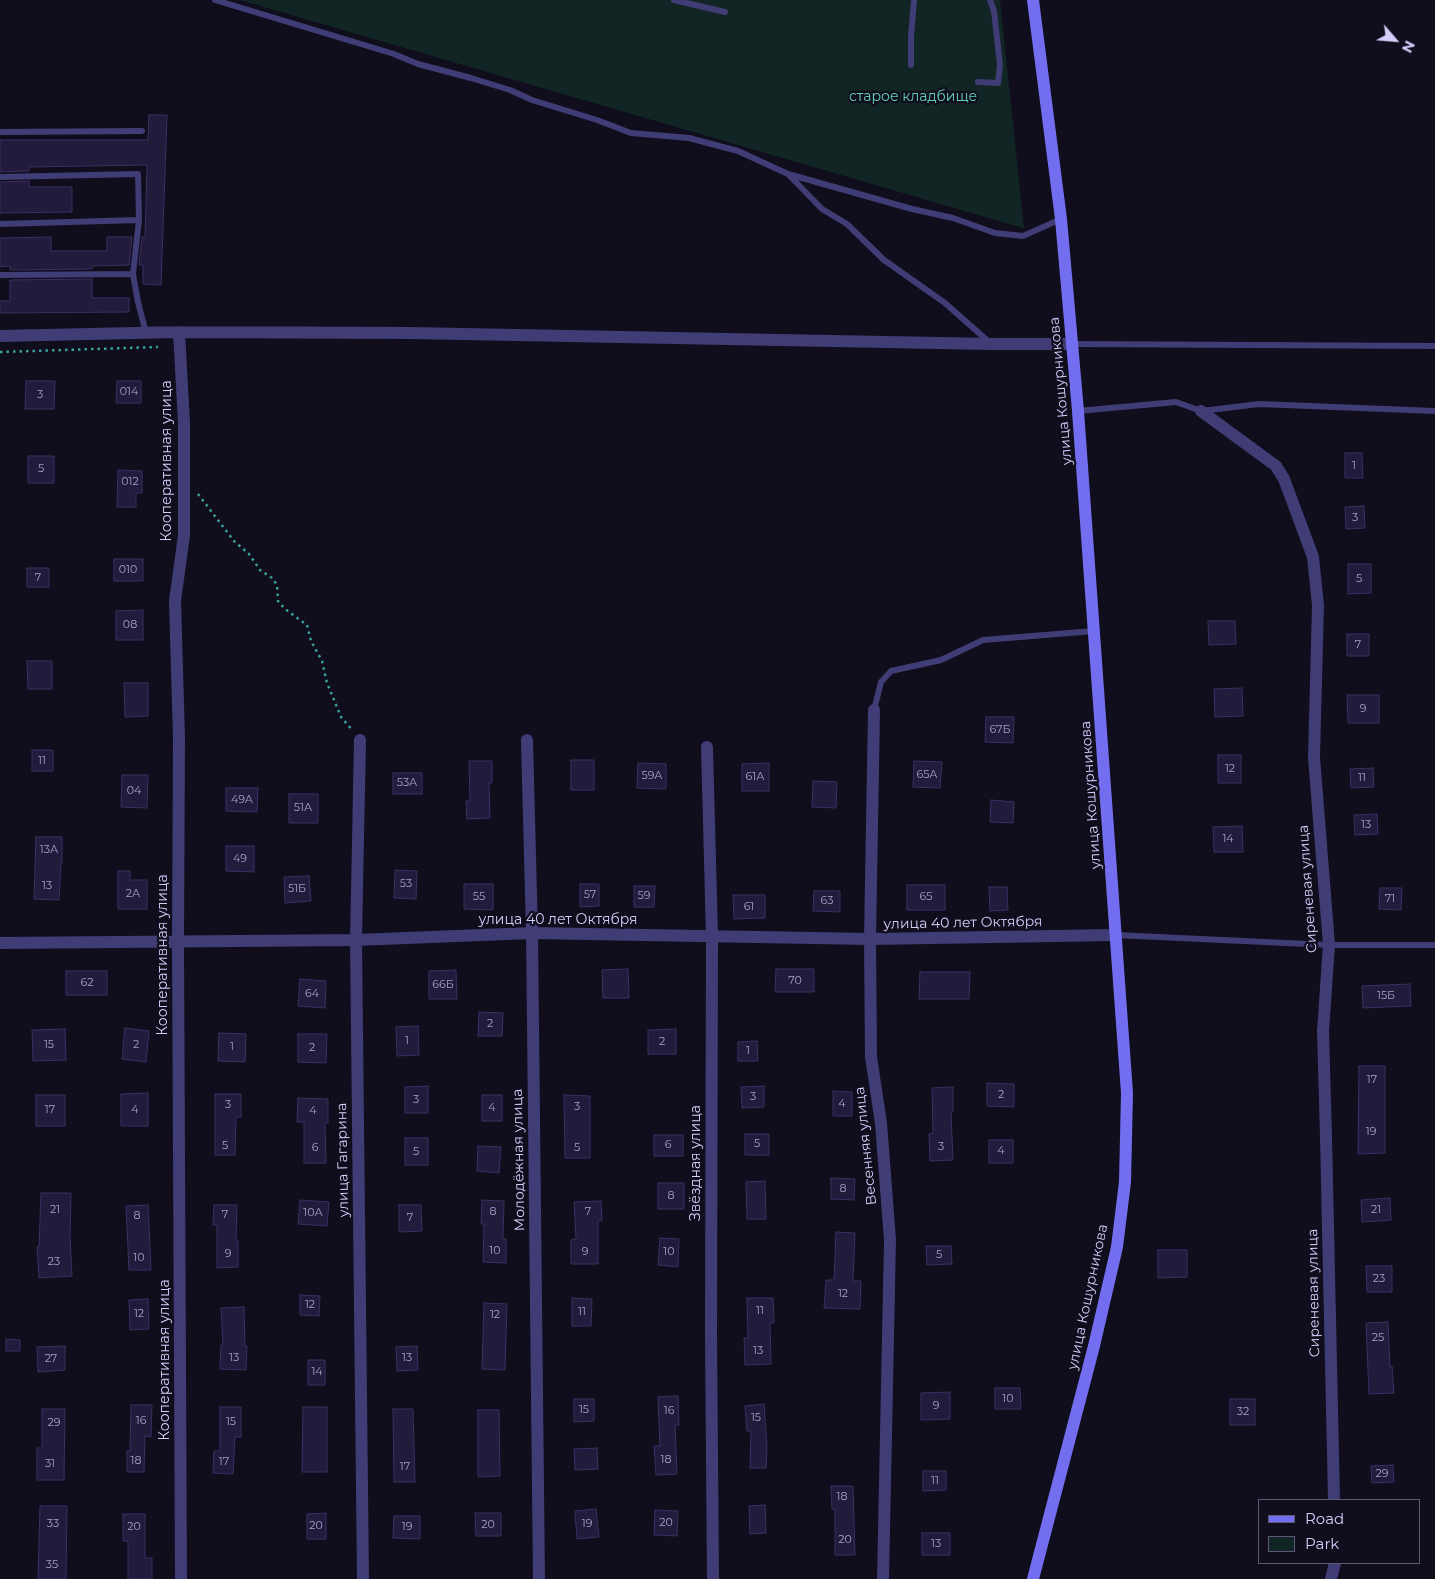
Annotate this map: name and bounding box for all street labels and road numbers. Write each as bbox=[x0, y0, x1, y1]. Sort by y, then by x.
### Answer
street label: улица Кошурникова bbox=[1046, 316, 1076, 466]
street label: Кооперативная улица bbox=[159, 380, 175, 542]
street label: улица Кошурникова bbox=[1077, 720, 1105, 870]
street label: Сиреневая улица bbox=[1295, 824, 1321, 954]
street label: Кооперативная улица bbox=[155, 874, 171, 1036]
street label: улица 40 лет Октября bbox=[479, 912, 637, 928]
street label: улица 40 лет Октября bbox=[883, 913, 1043, 933]
street label: Весенняя улица bbox=[851, 1086, 881, 1206]
street label: Молодёжная улица bbox=[509, 1089, 529, 1231]
street label: улица Гагарина bbox=[334, 1102, 352, 1218]
street label: Звёздная улица bbox=[688, 1105, 704, 1221]
street label: улица Кошурникова bbox=[1064, 1223, 1112, 1371]
street label: Сиреневая улица bbox=[1304, 1229, 1324, 1357]
street label: Кооперативная улица bbox=[157, 1279, 173, 1441]

